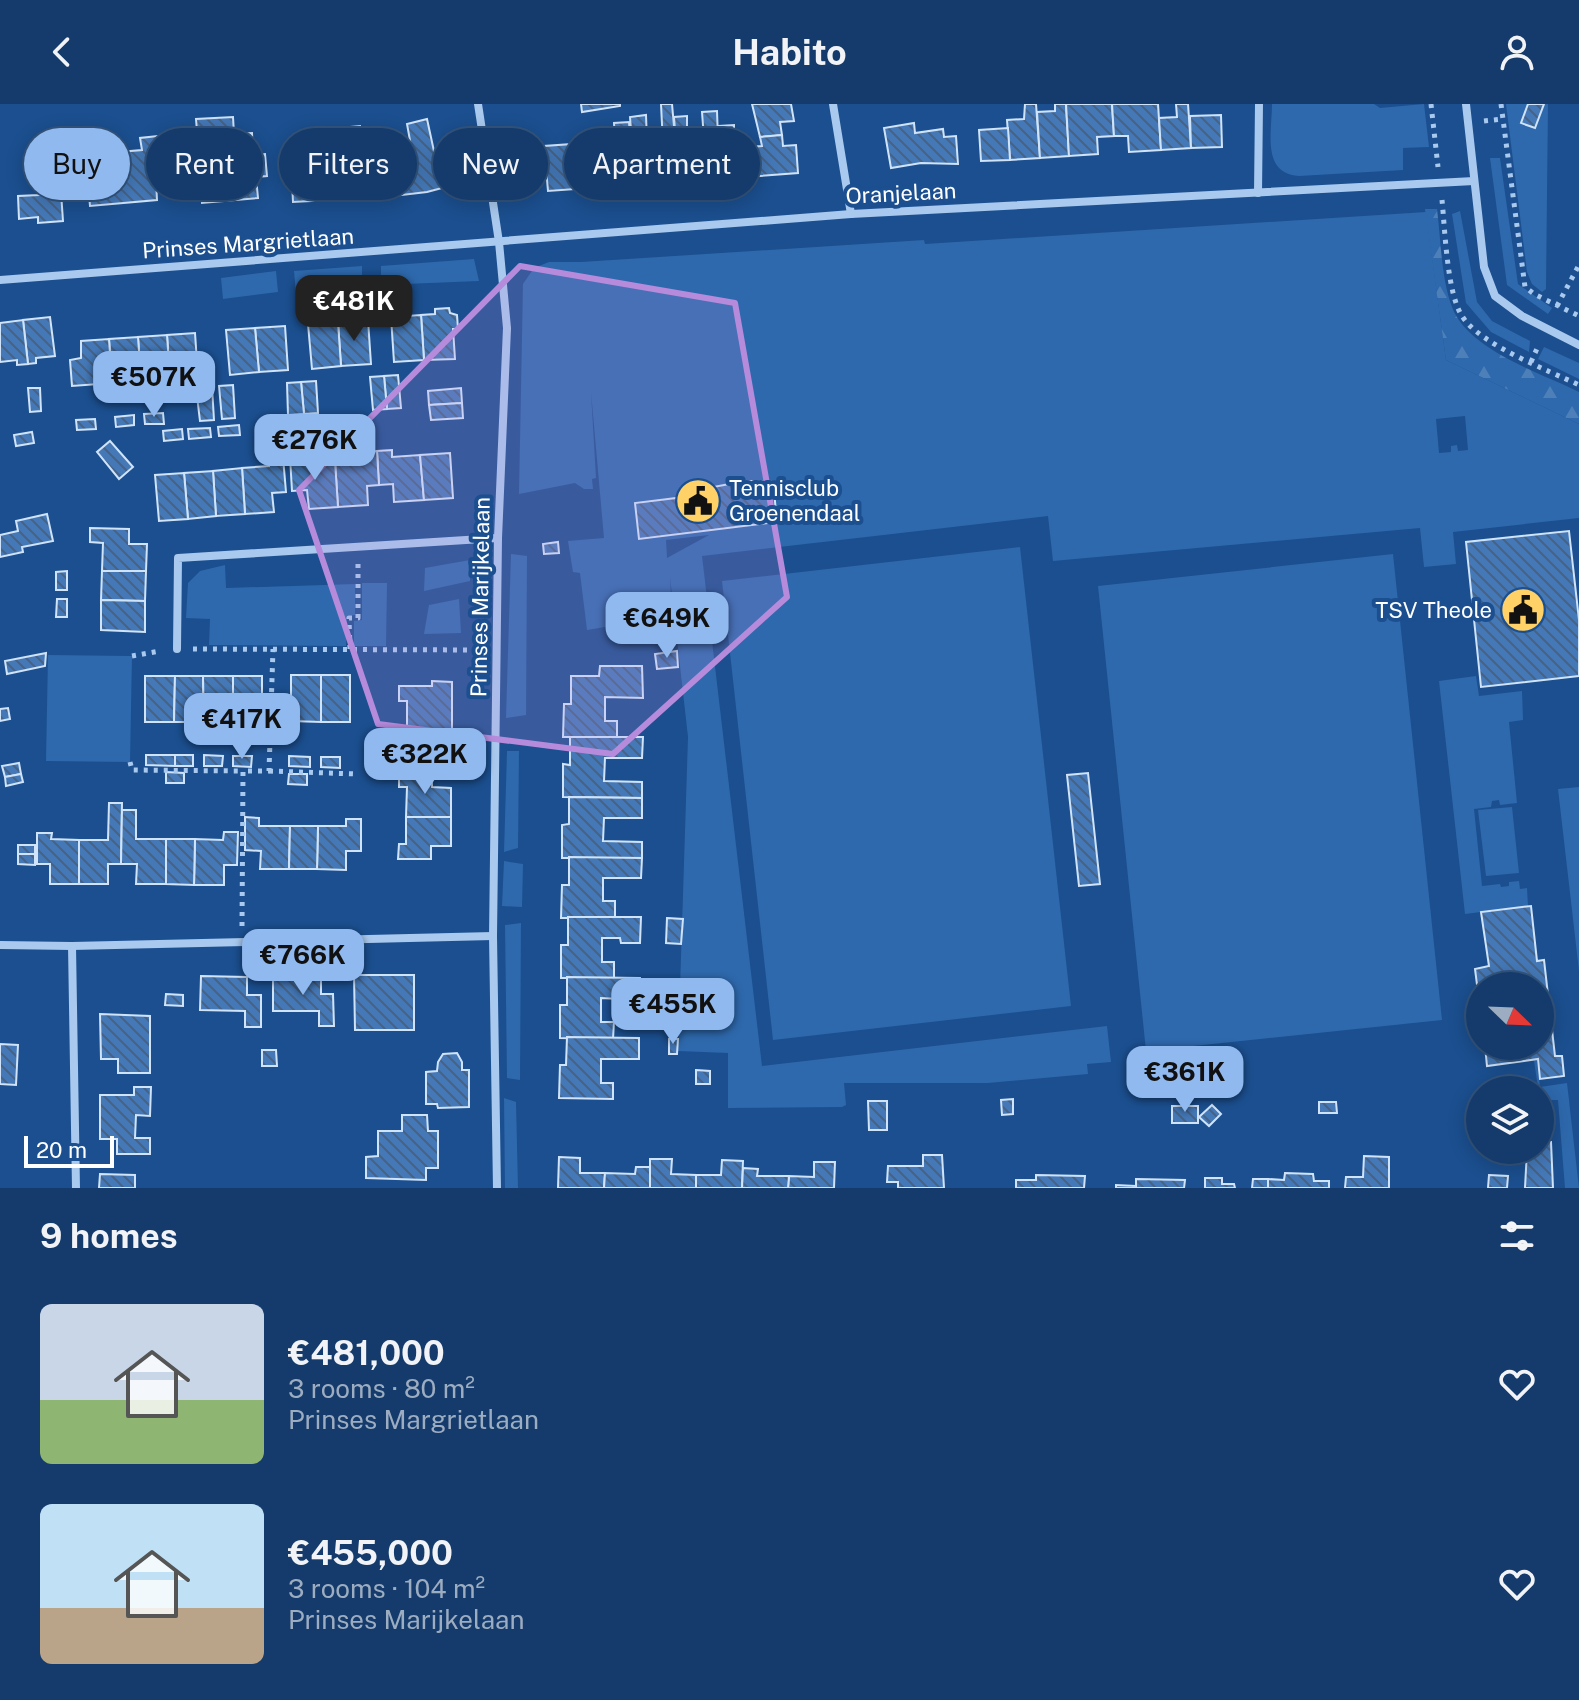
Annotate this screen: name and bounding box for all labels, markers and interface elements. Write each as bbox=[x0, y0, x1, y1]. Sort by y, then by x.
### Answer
icon: back bbox=[40, 30, 84, 74]
icon: person bbox=[1495, 30, 1539, 74]
text: Habito bbox=[732, 31, 847, 73]
chip: Buy bbox=[24, 128, 130, 200]
chip: Rent bbox=[146, 128, 263, 200]
chip: Filters bbox=[279, 128, 417, 200]
chip: New bbox=[433, 128, 548, 200]
chip: Apartment bbox=[564, 128, 760, 200]
street label: Oranjelaan bbox=[845, 177, 957, 209]
street label: Prinses Margrietlaan bbox=[141, 223, 355, 263]
pin: €481K bbox=[298, 275, 410, 343]
text: €481K bbox=[313, 285, 395, 316]
pin: €507K bbox=[98, 351, 210, 419]
text: €507K bbox=[111, 361, 197, 392]
pin: €276K bbox=[259, 414, 371, 482]
text: €276K bbox=[272, 424, 358, 455]
place label: Tennisclub Groenendaal bbox=[729, 475, 860, 526]
public building icon: Tennisclub Groenendaal bbox=[674, 477, 722, 525]
street label: Prinses Marijkelaan bbox=[465, 497, 495, 697]
public building icon: TSV Theole bbox=[1499, 586, 1547, 634]
pin: €649K bbox=[611, 592, 723, 660]
place label: TSV Theole bbox=[1375, 597, 1492, 623]
text: €649K bbox=[624, 602, 710, 633]
pin: €417K bbox=[186, 693, 298, 761]
text: €417K bbox=[202, 703, 282, 734]
pin: €322K bbox=[369, 728, 481, 796]
text: €322K bbox=[382, 738, 468, 769]
pin: €766K bbox=[247, 929, 359, 997]
text: €766K bbox=[260, 939, 346, 970]
north arrow bbox=[1466, 972, 1554, 1060]
map controls bbox=[1466, 972, 1554, 1164]
pin: €455K bbox=[617, 978, 729, 1046]
text: €455K bbox=[629, 988, 717, 1019]
pin: €361K bbox=[1129, 1046, 1241, 1114]
text: €361K bbox=[1144, 1056, 1226, 1087]
button: layers bbox=[1466, 1076, 1554, 1164]
scale bar bbox=[24, 1132, 114, 1168]
text: 20 m bbox=[36, 1137, 87, 1163]
icon: filters bbox=[1495, 1214, 1539, 1258]
text: 9 homes bbox=[40, 1216, 178, 1256]
text: €481,000 bbox=[288, 1333, 445, 1373]
icon: home bbox=[104, 1336, 200, 1432]
icon: heart bbox=[1495, 1362, 1539, 1406]
text: 3 rooms · 80 m² bbox=[288, 1373, 475, 1404]
text: Prinses Margrietlaan bbox=[288, 1404, 539, 1435]
text: €455,000 bbox=[288, 1533, 453, 1573]
icon: home bbox=[104, 1536, 200, 1632]
icon: heart bbox=[1495, 1562, 1539, 1606]
text: 3 rooms · 104 m² bbox=[288, 1573, 485, 1604]
text: Prinses Marijkelaan bbox=[288, 1604, 524, 1635]

